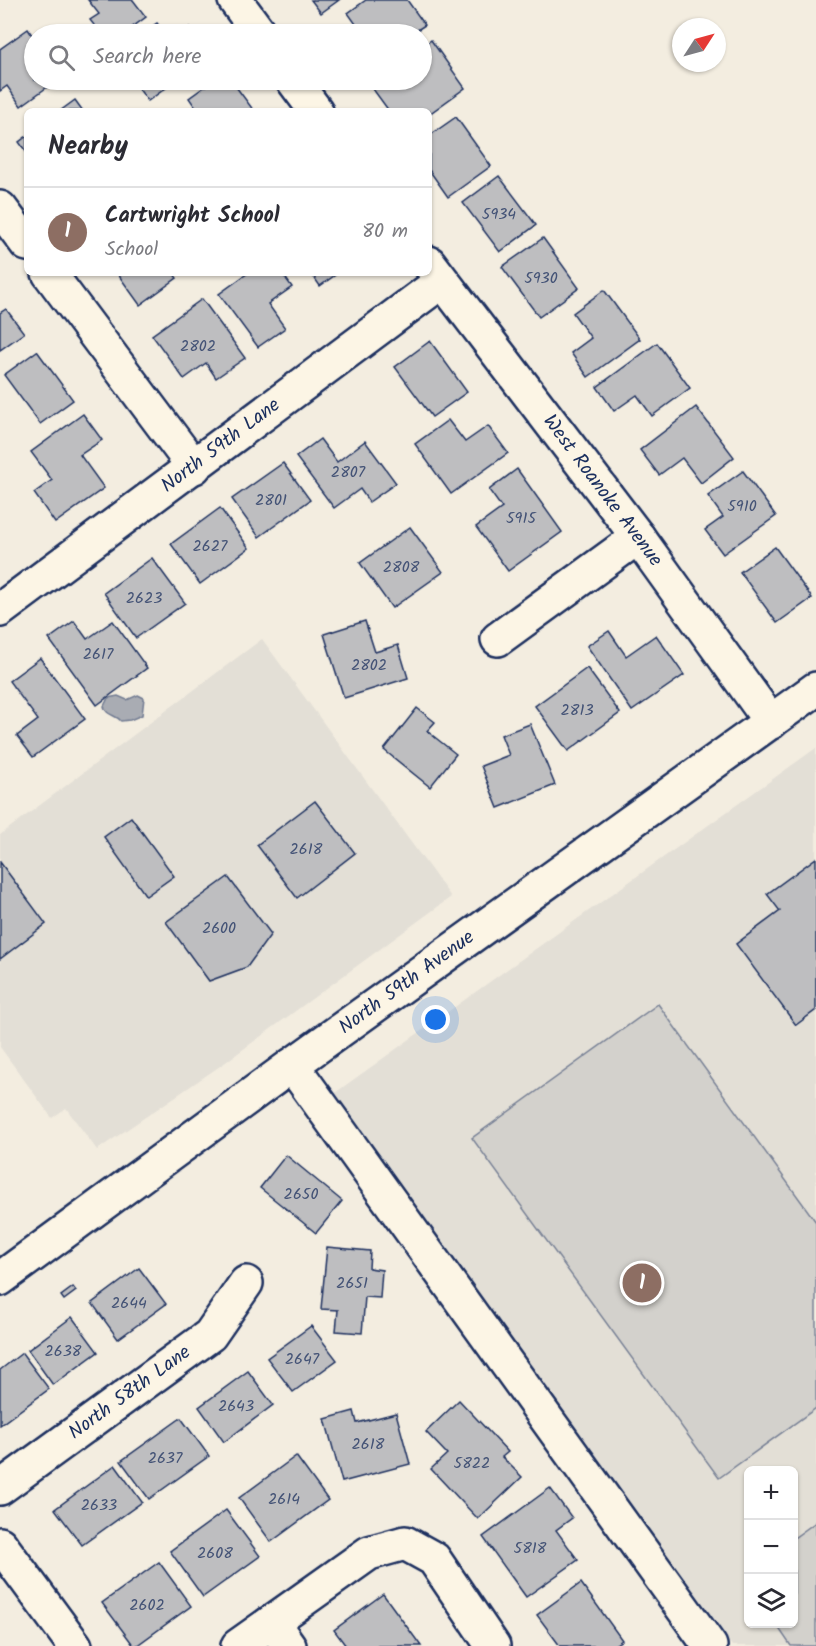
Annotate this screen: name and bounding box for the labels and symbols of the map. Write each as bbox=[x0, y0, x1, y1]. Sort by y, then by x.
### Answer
north arrow bbox=[672, 18, 726, 72]
house number: 5934 bbox=[482, 202, 516, 227]
house number: 5930 bbox=[524, 266, 558, 291]
house number: 2802 bbox=[180, 334, 216, 359]
street label: North 59th Lane bbox=[154, 390, 288, 502]
street label: West Roanoke Avenue bbox=[534, 408, 670, 574]
house number: 2807 bbox=[331, 460, 366, 485]
house number: 2801 bbox=[255, 488, 287, 513]
house number: 5910 bbox=[727, 494, 757, 519]
house number: 5915 bbox=[506, 506, 537, 531]
house number: 2627 bbox=[193, 534, 228, 559]
house number: 2808 bbox=[383, 555, 420, 580]
house number: 2623 bbox=[126, 586, 162, 611]
house number: 2617 bbox=[83, 642, 114, 667]
house number: 2802 bbox=[351, 653, 387, 678]
house number: 2813 bbox=[560, 698, 594, 723]
house number: 2618 bbox=[290, 837, 323, 862]
house number: 2600 bbox=[202, 916, 236, 941]
street label: North 59th Avenue bbox=[332, 923, 482, 1043]
your location bbox=[421, 1005, 450, 1034]
house number: 2650 bbox=[284, 1182, 318, 1207]
pin: 1 bbox=[622, 1260, 662, 1306]
house number: 2651 bbox=[336, 1271, 368, 1296]
house number: 2644 bbox=[111, 1291, 147, 1316]
street label: North 58th Lane bbox=[62, 1337, 198, 1449]
house number: 2638 bbox=[45, 1339, 82, 1364]
house number: 2647 bbox=[285, 1347, 320, 1372]
house number: 2643 bbox=[218, 1394, 254, 1419]
house number: 2618 bbox=[352, 1432, 385, 1457]
house number: 2637 bbox=[148, 1446, 183, 1471]
house number: 5822 bbox=[454, 1451, 490, 1476]
house number: 2614 bbox=[268, 1487, 300, 1512]
house number: 2633 bbox=[81, 1493, 117, 1518]
house number: 5818 bbox=[514, 1536, 547, 1561]
house number: 2608 bbox=[197, 1541, 233, 1566]
house number: 2602 bbox=[129, 1593, 165, 1618]

